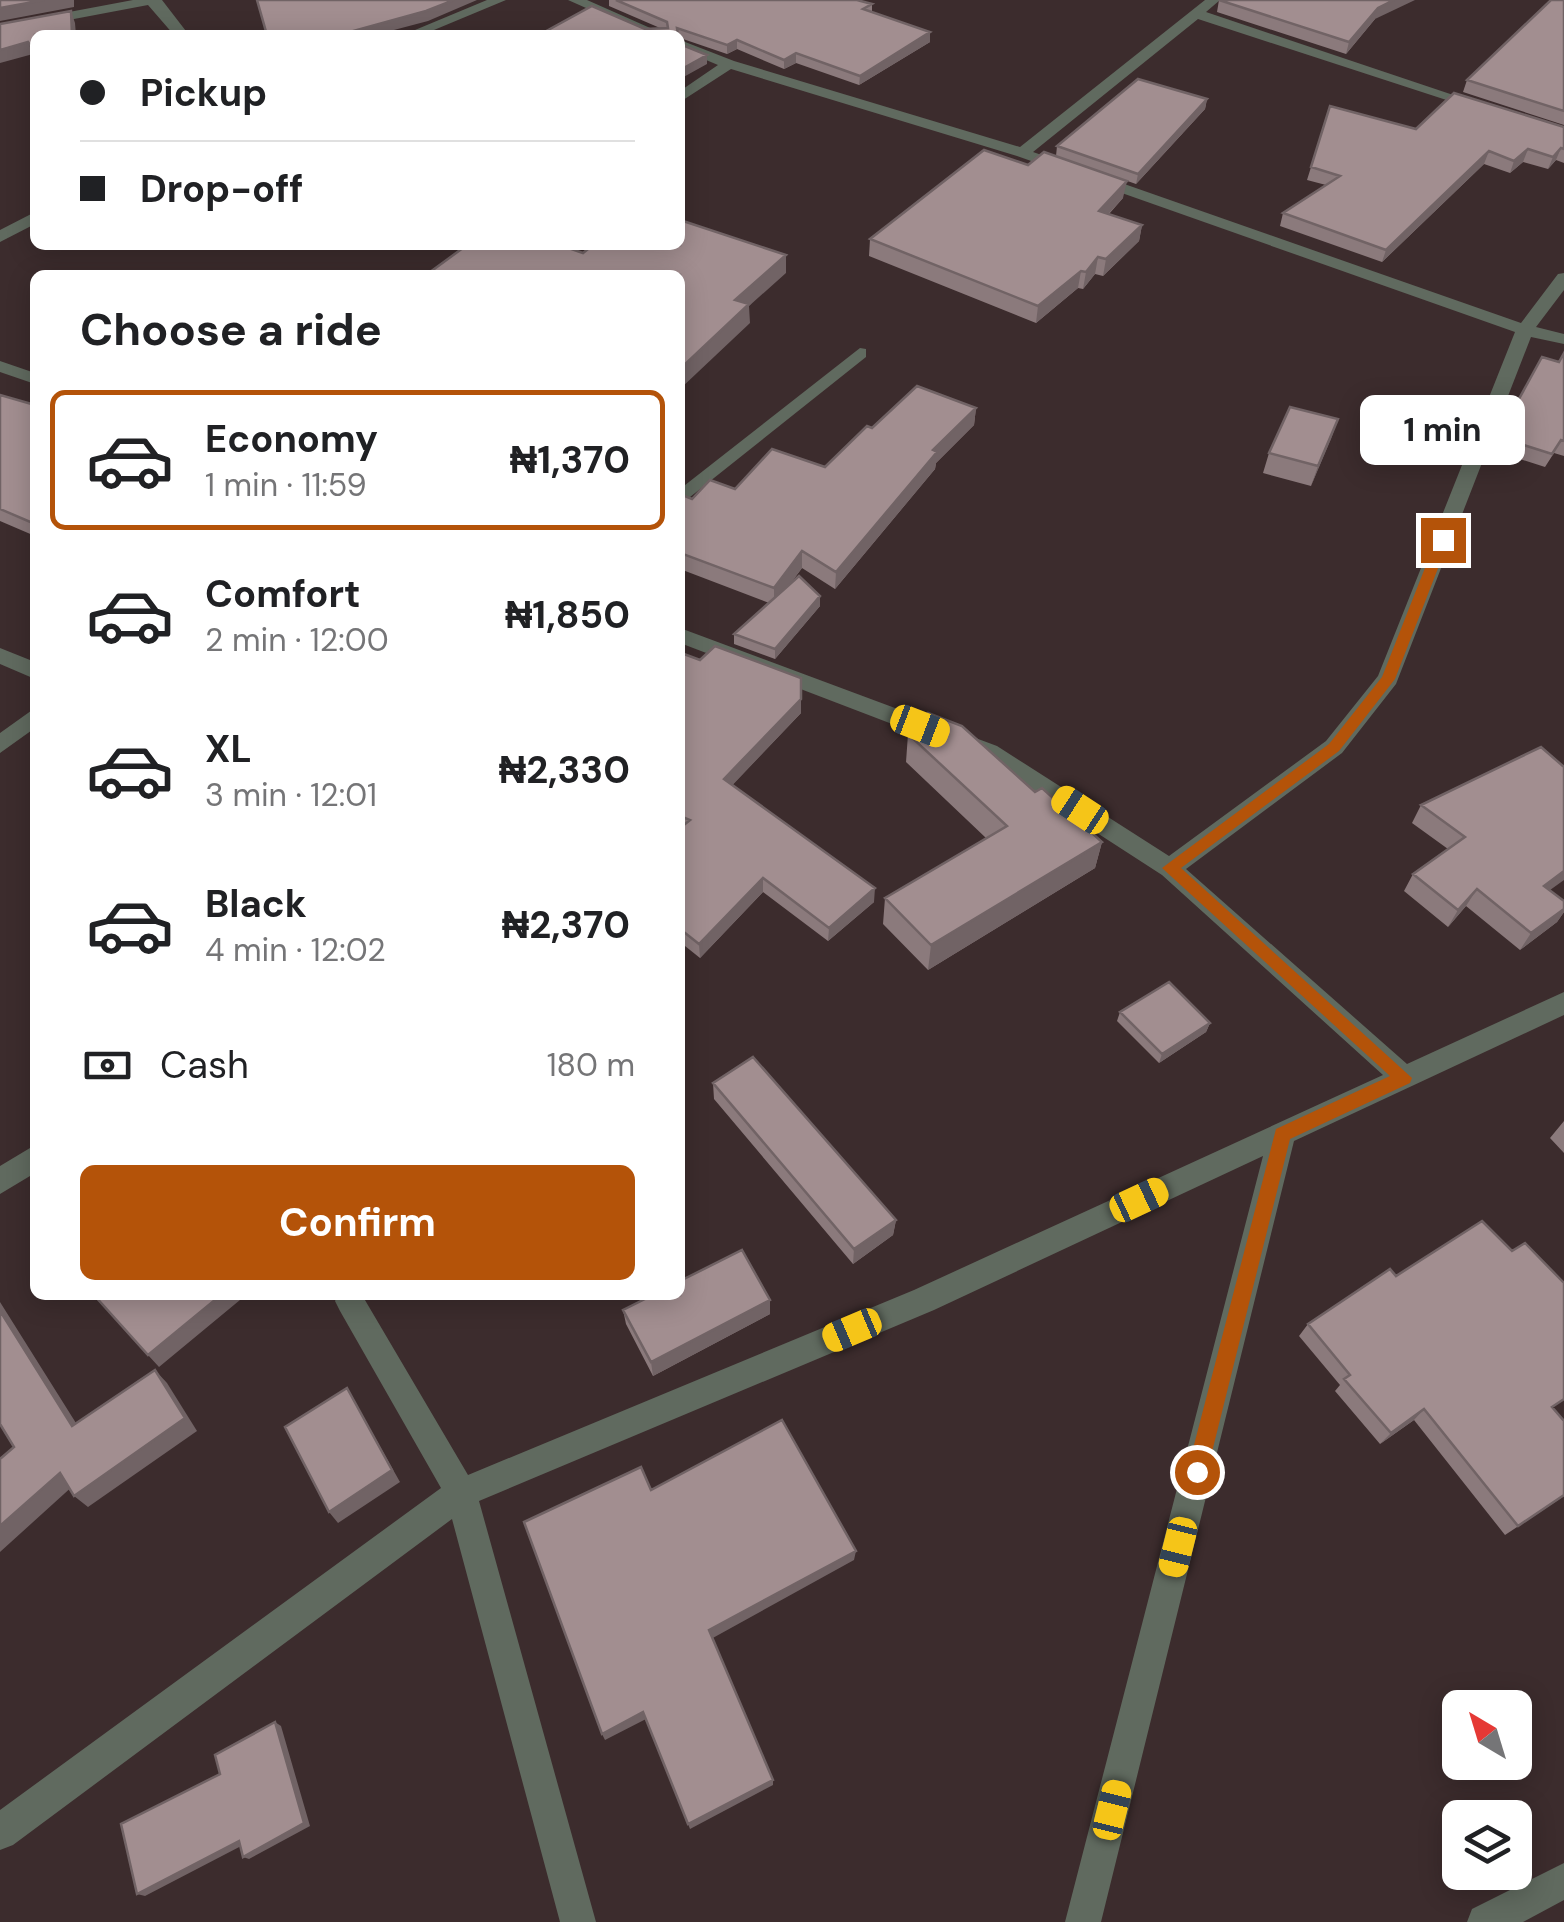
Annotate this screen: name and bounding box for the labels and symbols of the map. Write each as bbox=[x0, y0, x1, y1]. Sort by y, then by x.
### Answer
callout: 1 min bbox=[1360, 395, 1526, 465]
route end bbox=[1421, 518, 1466, 563]
car bbox=[887, 701, 953, 751]
car bbox=[1047, 781, 1113, 839]
car bbox=[1105, 1174, 1173, 1226]
car bbox=[819, 1304, 885, 1356]
route start bbox=[1175, 1450, 1220, 1495]
car bbox=[1156, 1514, 1200, 1580]
north arrow bbox=[1442, 1690, 1532, 1780]
car bbox=[1090, 1777, 1134, 1843]

